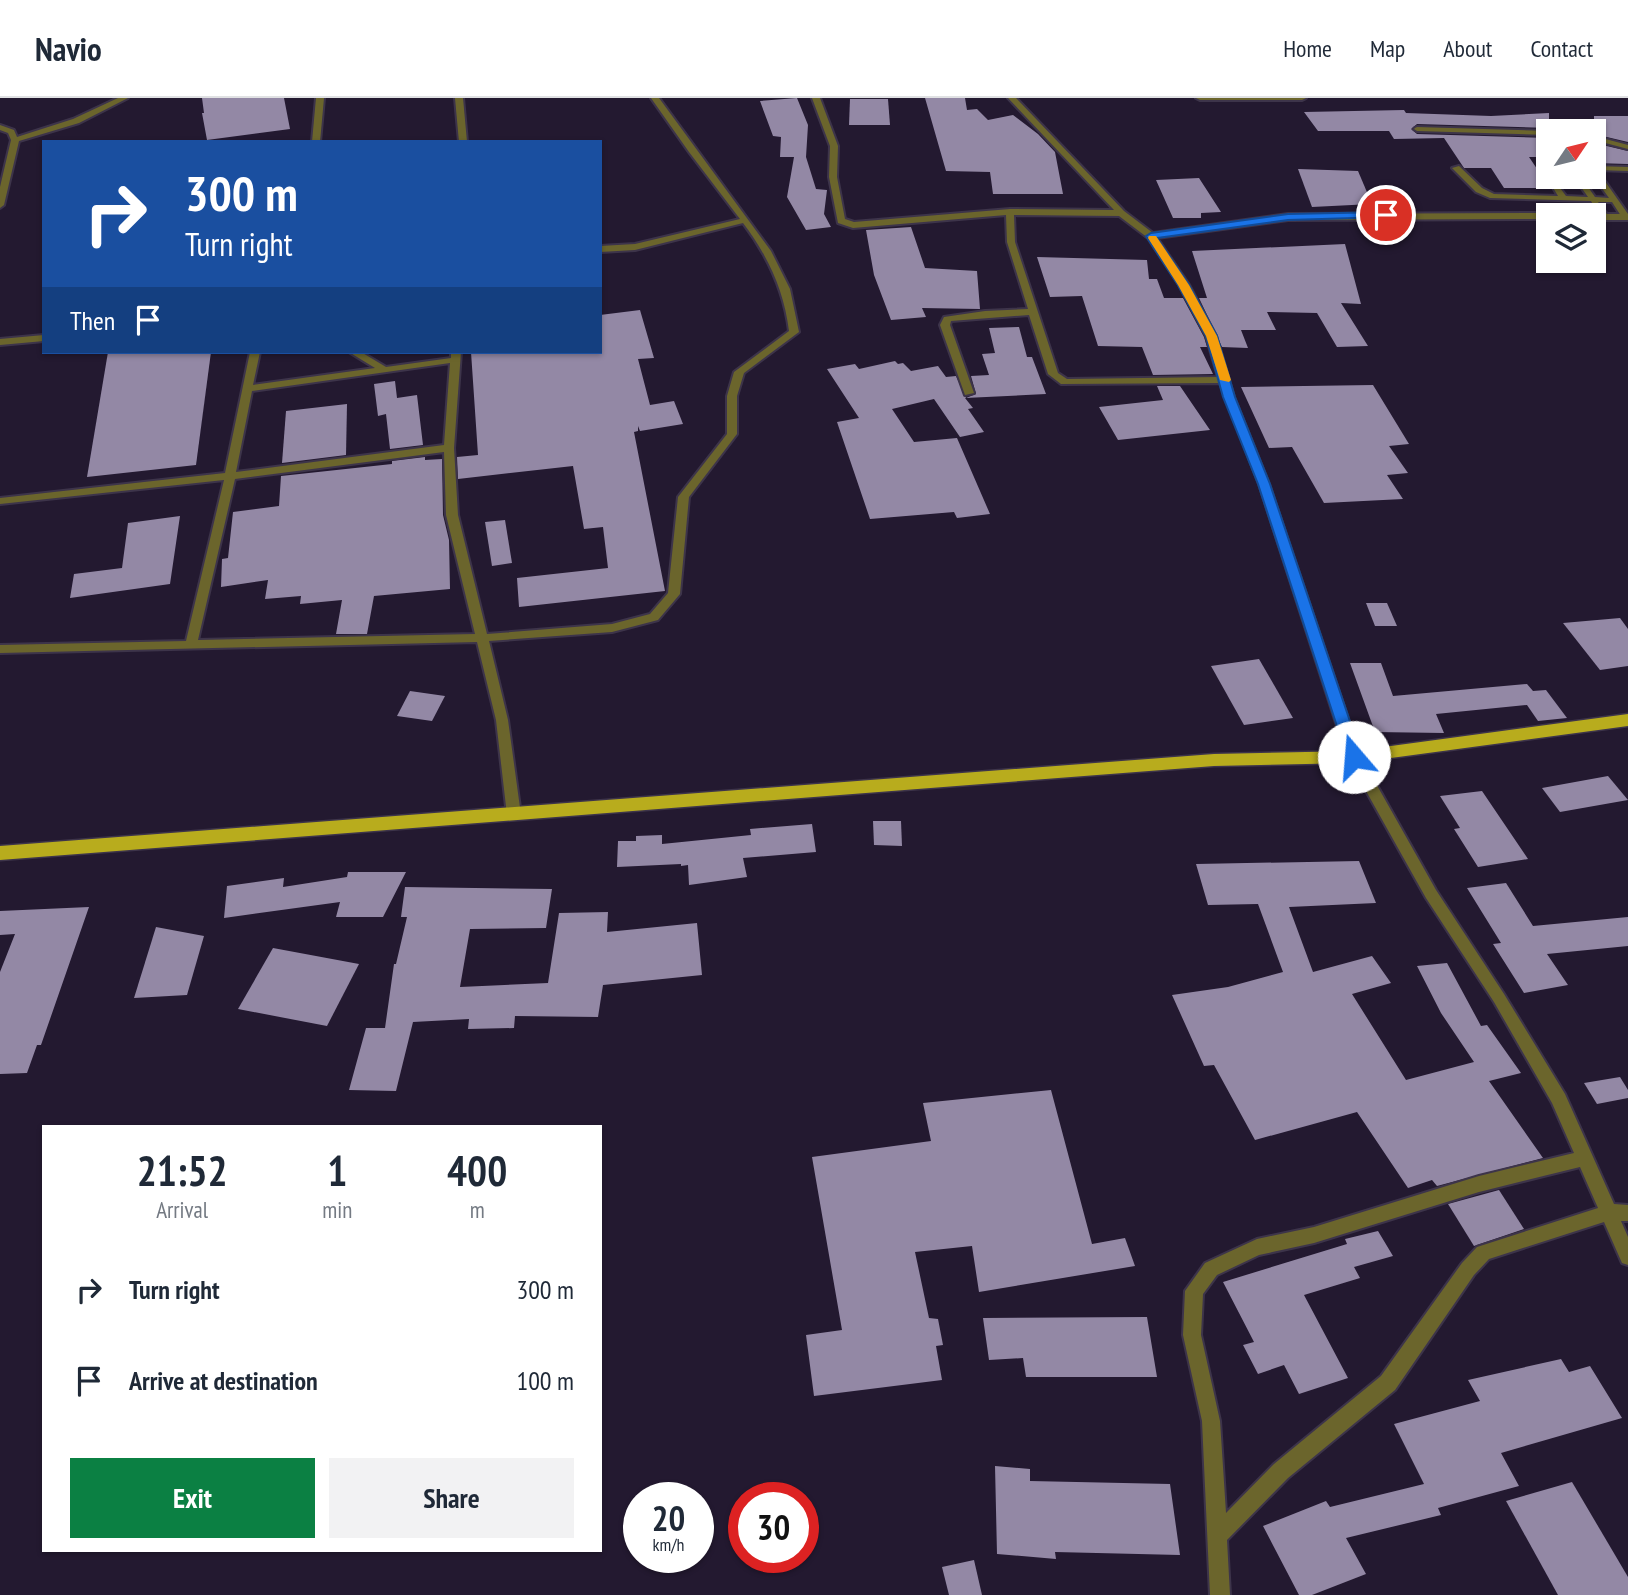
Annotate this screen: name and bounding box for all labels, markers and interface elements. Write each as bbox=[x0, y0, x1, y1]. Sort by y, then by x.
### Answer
text: Navio bbox=[35, 27, 102, 70]
text: Home bbox=[1283, 33, 1332, 64]
text: Map bbox=[1370, 33, 1405, 64]
text: About bbox=[1443, 33, 1492, 64]
text: Contact bbox=[1530, 33, 1593, 64]
north arrow bbox=[1536, 119, 1606, 189]
map controls bbox=[1536, 119, 1606, 273]
text: 300 m bbox=[185, 161, 298, 225]
icon: right bbox=[70, 168, 161, 259]
pin bbox=[1356, 185, 1416, 245]
icon: arrive bbox=[1367, 196, 1405, 234]
button: layers bbox=[1536, 203, 1606, 273]
text: Turn right bbox=[185, 223, 293, 265]
icon: arrive bbox=[129, 301, 167, 339]
text: Then bbox=[70, 304, 115, 337]
position arrow bbox=[1317, 720, 1391, 794]
text: 21:52 bbox=[137, 1143, 228, 1198]
text: 1 bbox=[327, 1143, 347, 1198]
text: 400 bbox=[447, 1143, 507, 1198]
text: Arrival bbox=[156, 1195, 208, 1224]
text: min bbox=[322, 1195, 352, 1224]
text: m bbox=[470, 1195, 485, 1224]
icon: right bbox=[70, 1271, 108, 1309]
text: Turn right bbox=[129, 1273, 220, 1306]
text: 300 m bbox=[516, 1273, 574, 1306]
icon: arrive bbox=[70, 1362, 108, 1400]
text: Arrive at destination bbox=[129, 1364, 318, 1397]
text: 100 m bbox=[516, 1364, 574, 1397]
button: Exit bbox=[70, 1458, 315, 1538]
button: Share bbox=[329, 1458, 574, 1538]
speed limit sign: 30 bbox=[728, 1482, 819, 1573]
text: 20 bbox=[652, 1495, 685, 1541]
text: km/h bbox=[653, 1533, 684, 1556]

